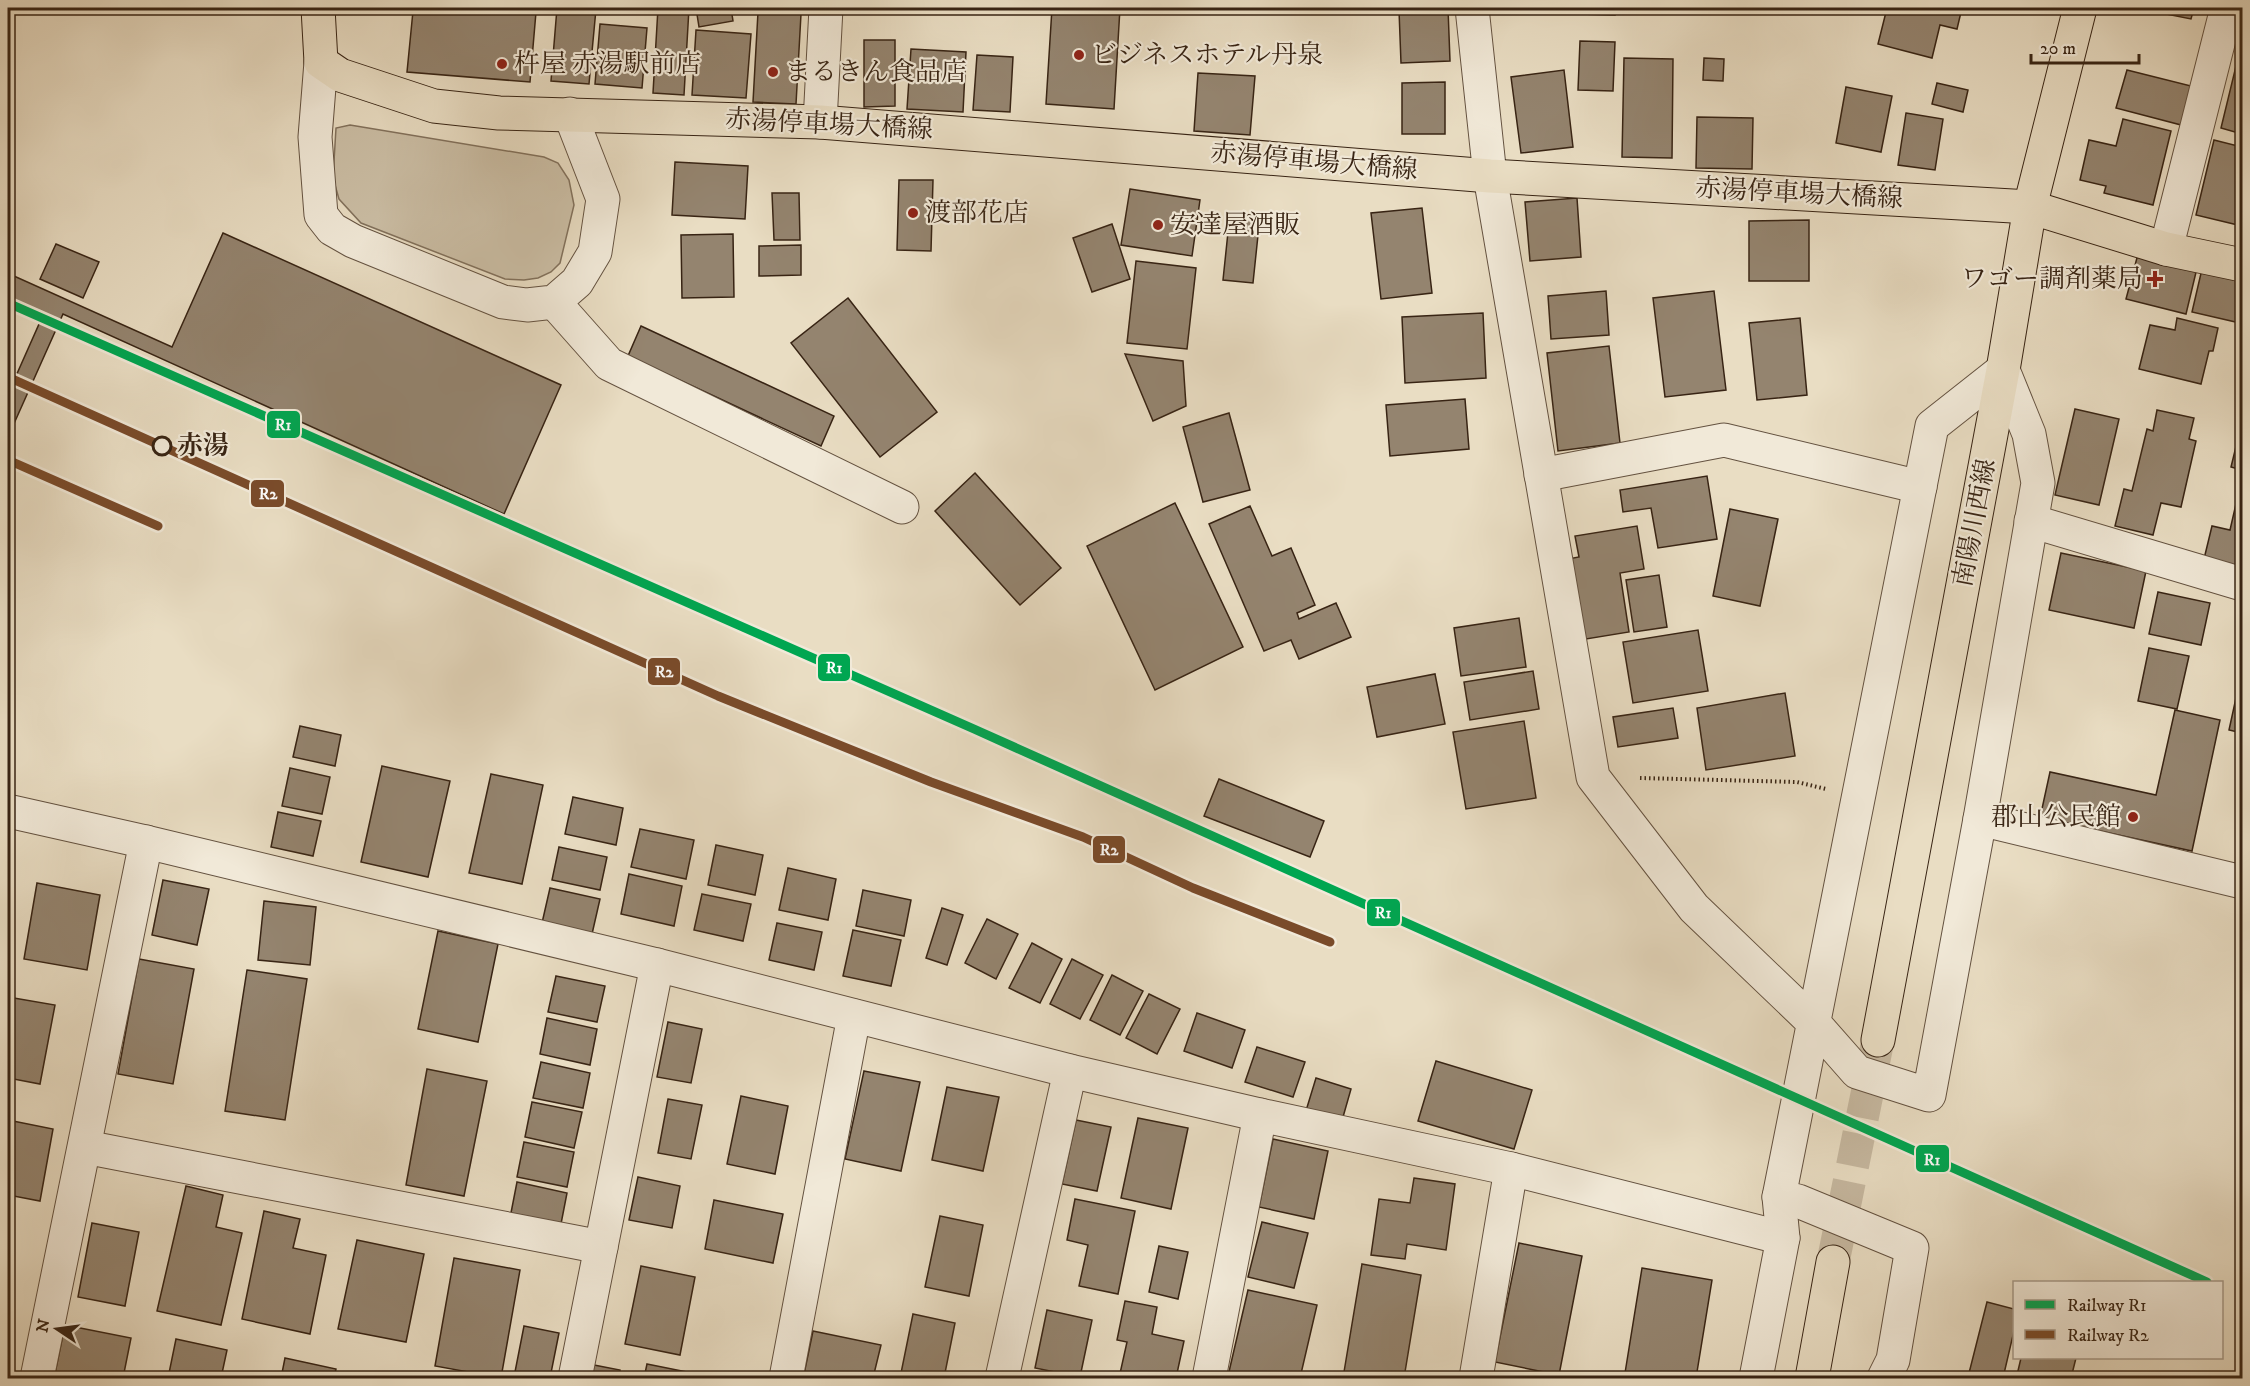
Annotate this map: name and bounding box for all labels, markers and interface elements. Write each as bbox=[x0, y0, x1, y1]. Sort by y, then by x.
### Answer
scale bar bbox=[2031, 27, 2139, 65]
text: 20 m bbox=[2040, 38, 2076, 60]
place label: ビジネスホテル丹泉 bbox=[1091, 39, 1323, 72]
place label: 杵屋 赤湯駅前店 bbox=[514, 48, 702, 81]
marker: ビジネスホテル丹泉 bbox=[1072, 48, 1086, 62]
place label: まるきん食品店 bbox=[785, 56, 967, 89]
marker: 杵屋 赤湯駅前店 bbox=[495, 57, 509, 71]
marker: まるきん食品店 bbox=[766, 65, 780, 79]
street label: 赤湯停車場大橋線 bbox=[724, 103, 934, 147]
street label: 赤湯停車場大橋線 bbox=[1209, 136, 1419, 188]
street label: 赤湯停車場大橋線 bbox=[1694, 172, 1904, 216]
place label: 渡部花店 bbox=[925, 197, 1029, 230]
marker: 渡部花店 bbox=[906, 206, 920, 220]
place label: 安達屋酒販 bbox=[1170, 209, 1300, 242]
marker: 安達屋酒販 bbox=[1151, 218, 1165, 232]
place label: ワゴー調剤薬局 bbox=[1961, 263, 2143, 296]
marker: ワゴー調剤薬局 bbox=[2148, 272, 2162, 286]
line badge: R1 bbox=[266, 410, 301, 439]
text: R1 bbox=[275, 415, 291, 435]
place label: 赤湯 bbox=[177, 430, 229, 463]
marker: 赤湯 bbox=[152, 436, 172, 456]
street label: 南陽川西線 bbox=[1946, 456, 2004, 590]
line badge: R2 bbox=[250, 479, 285, 508]
text: R2 bbox=[259, 484, 278, 504]
line badge: R1 bbox=[817, 653, 851, 682]
line badge: R2 bbox=[647, 657, 681, 686]
text: R1 bbox=[826, 658, 842, 678]
text: R2 bbox=[655, 662, 674, 682]
place label: 郡山公民館 bbox=[1991, 801, 2121, 834]
marker: 郡山公民館 bbox=[2126, 810, 2140, 824]
line badge: R2 bbox=[1092, 835, 1126, 864]
text: R2 bbox=[1100, 840, 1119, 860]
line badge: R1 bbox=[1366, 898, 1401, 927]
text: R1 bbox=[1375, 903, 1391, 923]
line badge: R1 bbox=[1915, 1144, 1950, 1173]
text: R1 bbox=[1924, 1150, 1940, 1170]
legend bbox=[2013, 1281, 2223, 1359]
text: Railway R1 bbox=[2067, 1295, 2147, 1317]
north arrow bbox=[27, 1299, 87, 1359]
text: N bbox=[32, 1317, 55, 1335]
text: Railway R2 bbox=[2067, 1325, 2149, 1347]

